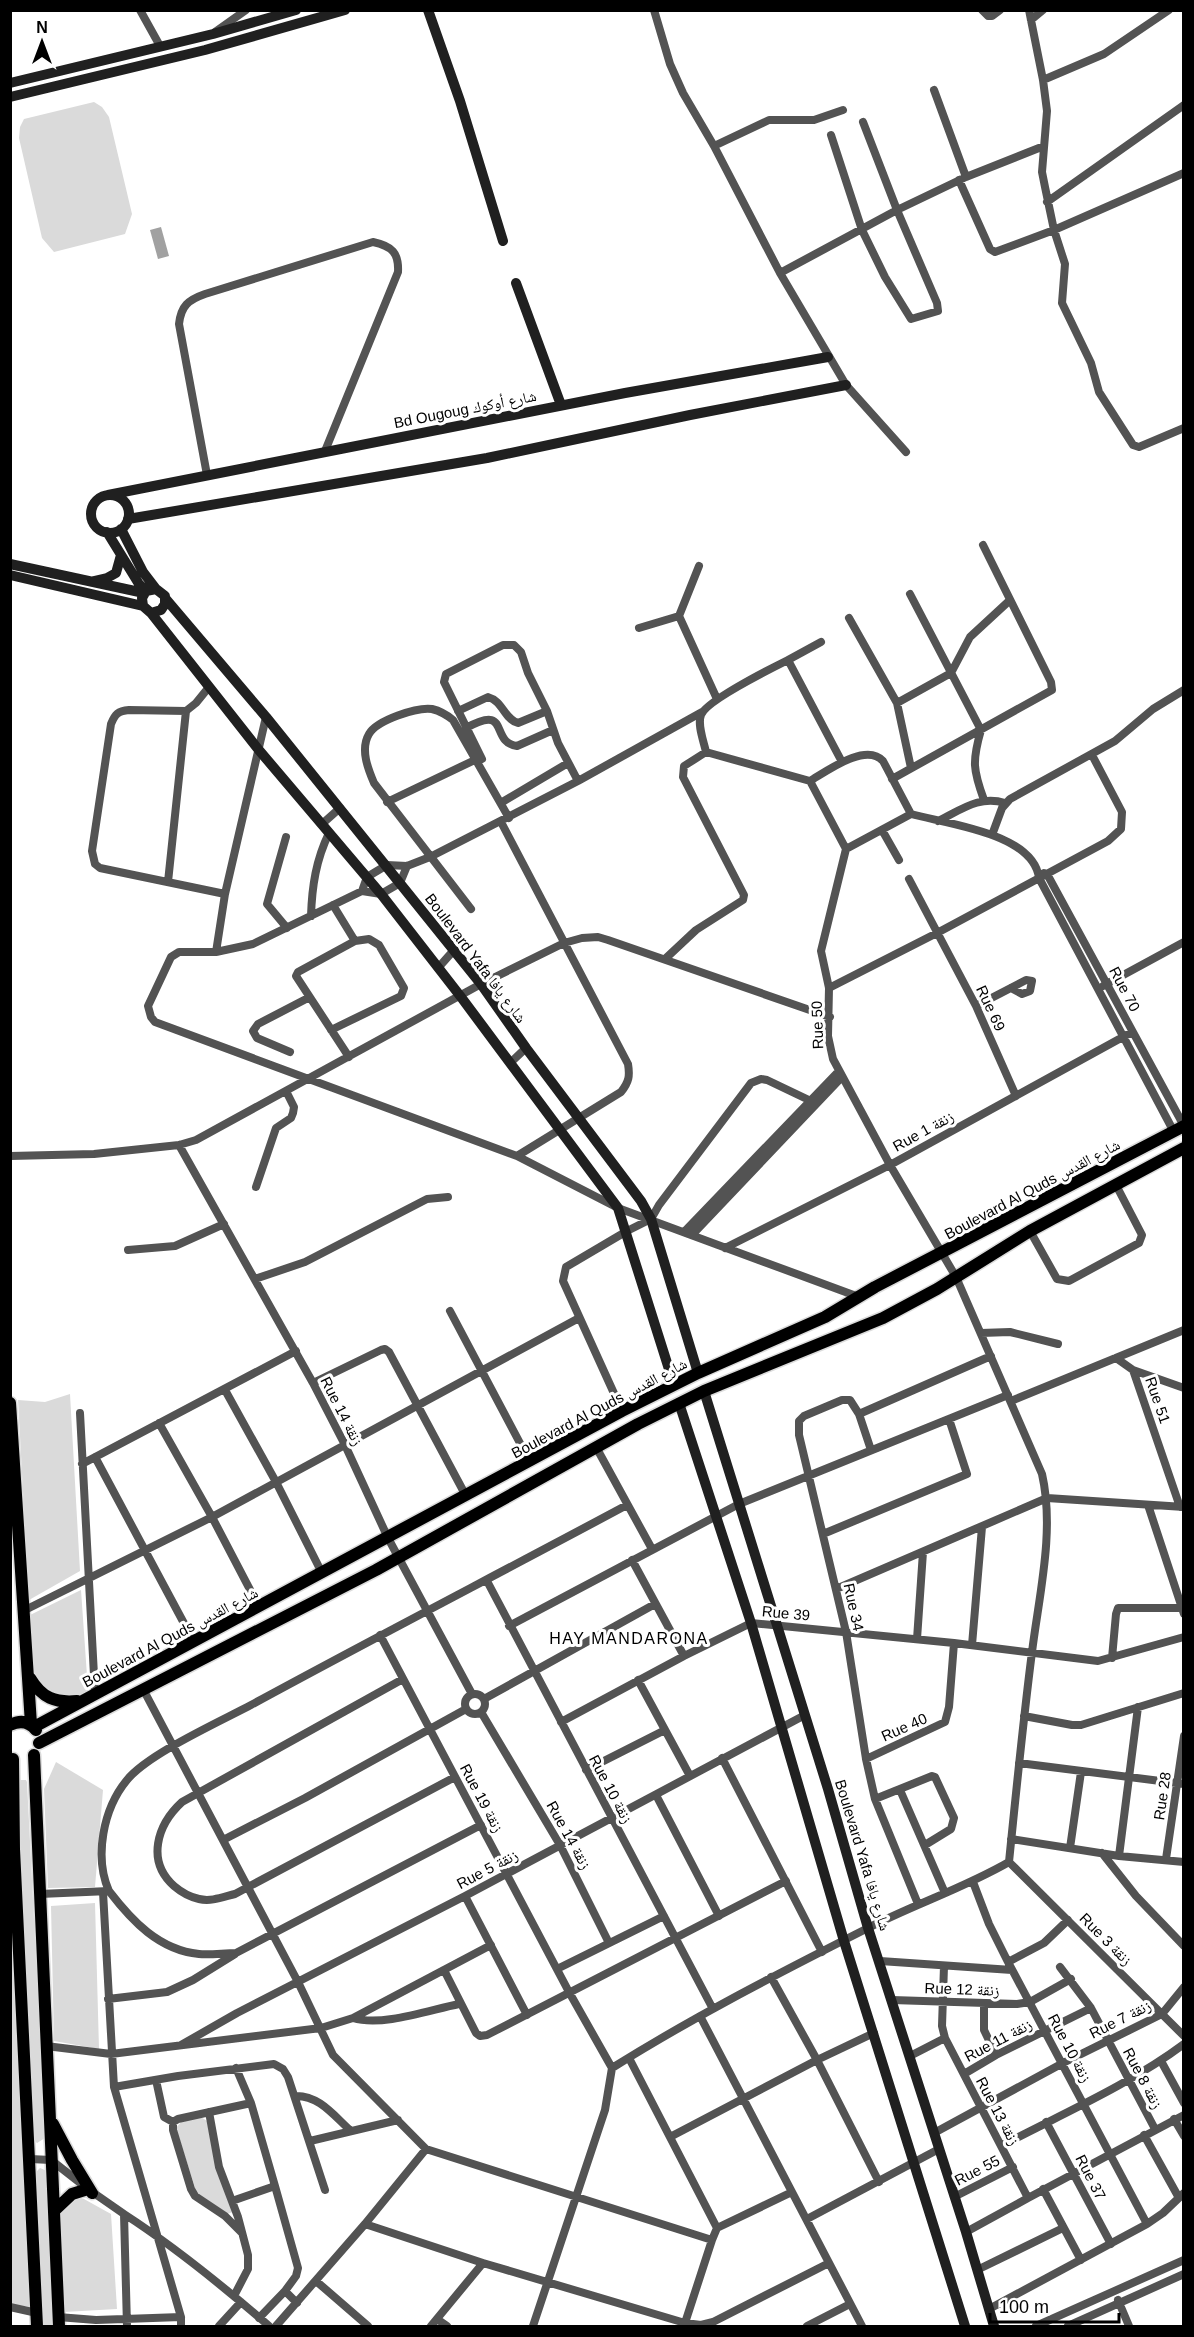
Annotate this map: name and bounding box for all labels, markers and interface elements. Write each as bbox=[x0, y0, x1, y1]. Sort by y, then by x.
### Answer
north arrow bbox=[12, 12, 72, 72]
text: N bbox=[36, 19, 48, 36]
street label: Bd Ougoug شارع أوكوك bbox=[392, 387, 538, 433]
street label: Boulevard Yafa شارع يافا bbox=[420, 890, 530, 1027]
street label: Rue 70 bbox=[1106, 964, 1144, 1014]
street label: Rue 69 bbox=[973, 982, 1009, 1034]
street label: Rue 50 bbox=[808, 1001, 826, 1049]
street label: Rue 1 زنقة bbox=[890, 1107, 957, 1155]
street label: Boulevard Al Quds شارع القدس bbox=[941, 1135, 1124, 1244]
street label: Boulevard Al Quds شارع القدس bbox=[508, 1354, 691, 1463]
street label: Rue 14 زنقة bbox=[316, 1374, 367, 1449]
street label: Rue 51 bbox=[1142, 1374, 1174, 1426]
street label: Rue 34 bbox=[841, 1582, 867, 1632]
street label: Boulevard Al Quds شارع القدس bbox=[79, 1583, 262, 1692]
street label: Rue 39 bbox=[761, 1602, 811, 1624]
district label: HAY MANDARONA bbox=[549, 1630, 709, 1647]
street label: Rue 40 bbox=[878, 1709, 930, 1745]
street label: Rue 10 زنقة bbox=[585, 1752, 636, 1827]
street label: Rue 19 زنقة bbox=[456, 1761, 507, 1836]
street label: Rue 28 bbox=[1150, 1771, 1174, 1821]
street label: Boulevard Yafa شارع يافا bbox=[830, 1777, 894, 1933]
street label: Rue 14 زنقة bbox=[542, 1798, 595, 1873]
street label: Rue 5 زنقة bbox=[454, 1846, 521, 1893]
street label: Rue 3 زنقة bbox=[1076, 1909, 1136, 1969]
street label: Rue 12 زنقة bbox=[924, 1979, 1000, 2000]
street label: Rue 7 زنقة bbox=[1086, 1996, 1154, 2043]
street label: Rue 10 زنقة bbox=[1044, 2011, 1095, 2086]
street label: Rue 11 زنقة bbox=[961, 2015, 1035, 2066]
street label: Rue 8 زنقة bbox=[1119, 2045, 1166, 2112]
street label: Rue 13 زنقة bbox=[972, 2074, 1023, 2149]
street label: Rue 55 bbox=[952, 2151, 1002, 2189]
street label: Rue 37 bbox=[1072, 2152, 1110, 2202]
scale bar bbox=[990, 2286, 1119, 2324]
text: 100 m bbox=[999, 2297, 1049, 2317]

